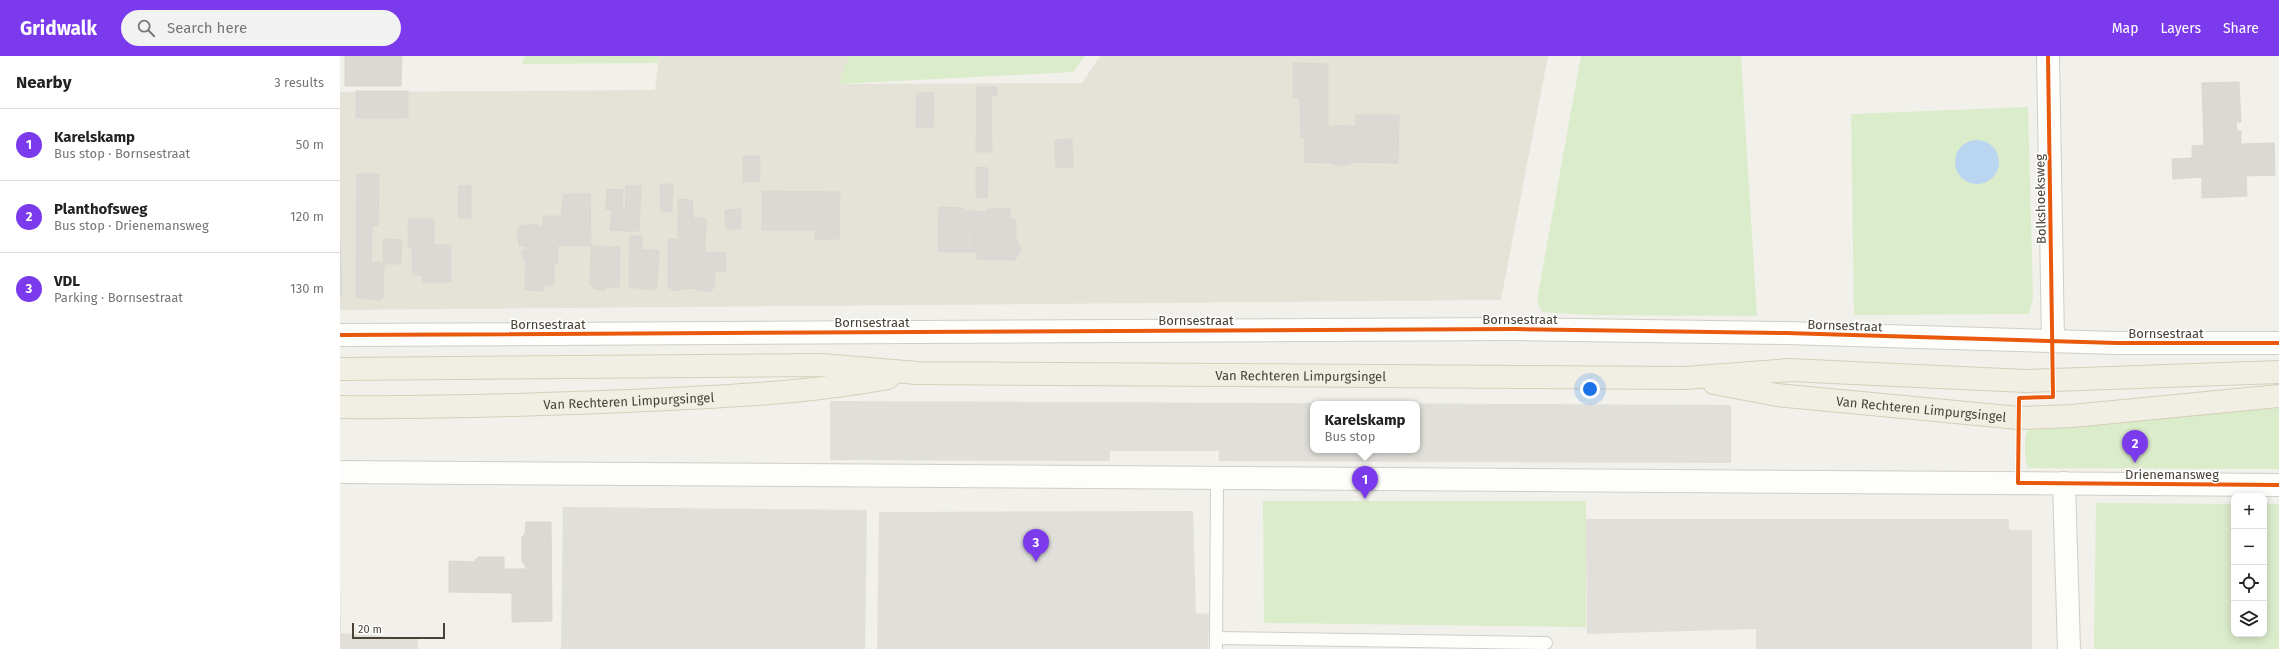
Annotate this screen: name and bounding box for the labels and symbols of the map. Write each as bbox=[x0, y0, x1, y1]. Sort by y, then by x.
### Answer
street label: Bolkshoeksweg bbox=[2032, 154, 2049, 244]
street label: Bornsestraat bbox=[1482, 312, 1558, 327]
street label: Bornsestraat bbox=[1158, 313, 1234, 328]
street label: Bornsestraat bbox=[834, 315, 910, 330]
street label: Bornsestraat bbox=[510, 317, 586, 332]
street label: Bornsestraat bbox=[1807, 317, 1883, 334]
street label: Bornsestraat bbox=[2128, 326, 2204, 341]
street label: Van Rechteren Limpurgsingel bbox=[1215, 368, 1386, 384]
your location bbox=[1580, 379, 1600, 399]
street label: Van Rechteren Limpurgsingel bbox=[543, 390, 715, 412]
street label: Van Rechteren Limpurgsingel bbox=[1835, 394, 2007, 425]
pin: 2 bbox=[2122, 430, 2148, 463]
pin: 1 bbox=[1352, 466, 1378, 499]
street label: Drienemansweg bbox=[2125, 467, 2219, 482]
pin: 3 bbox=[1023, 529, 1049, 562]
scale bar bbox=[352, 621, 445, 640]

